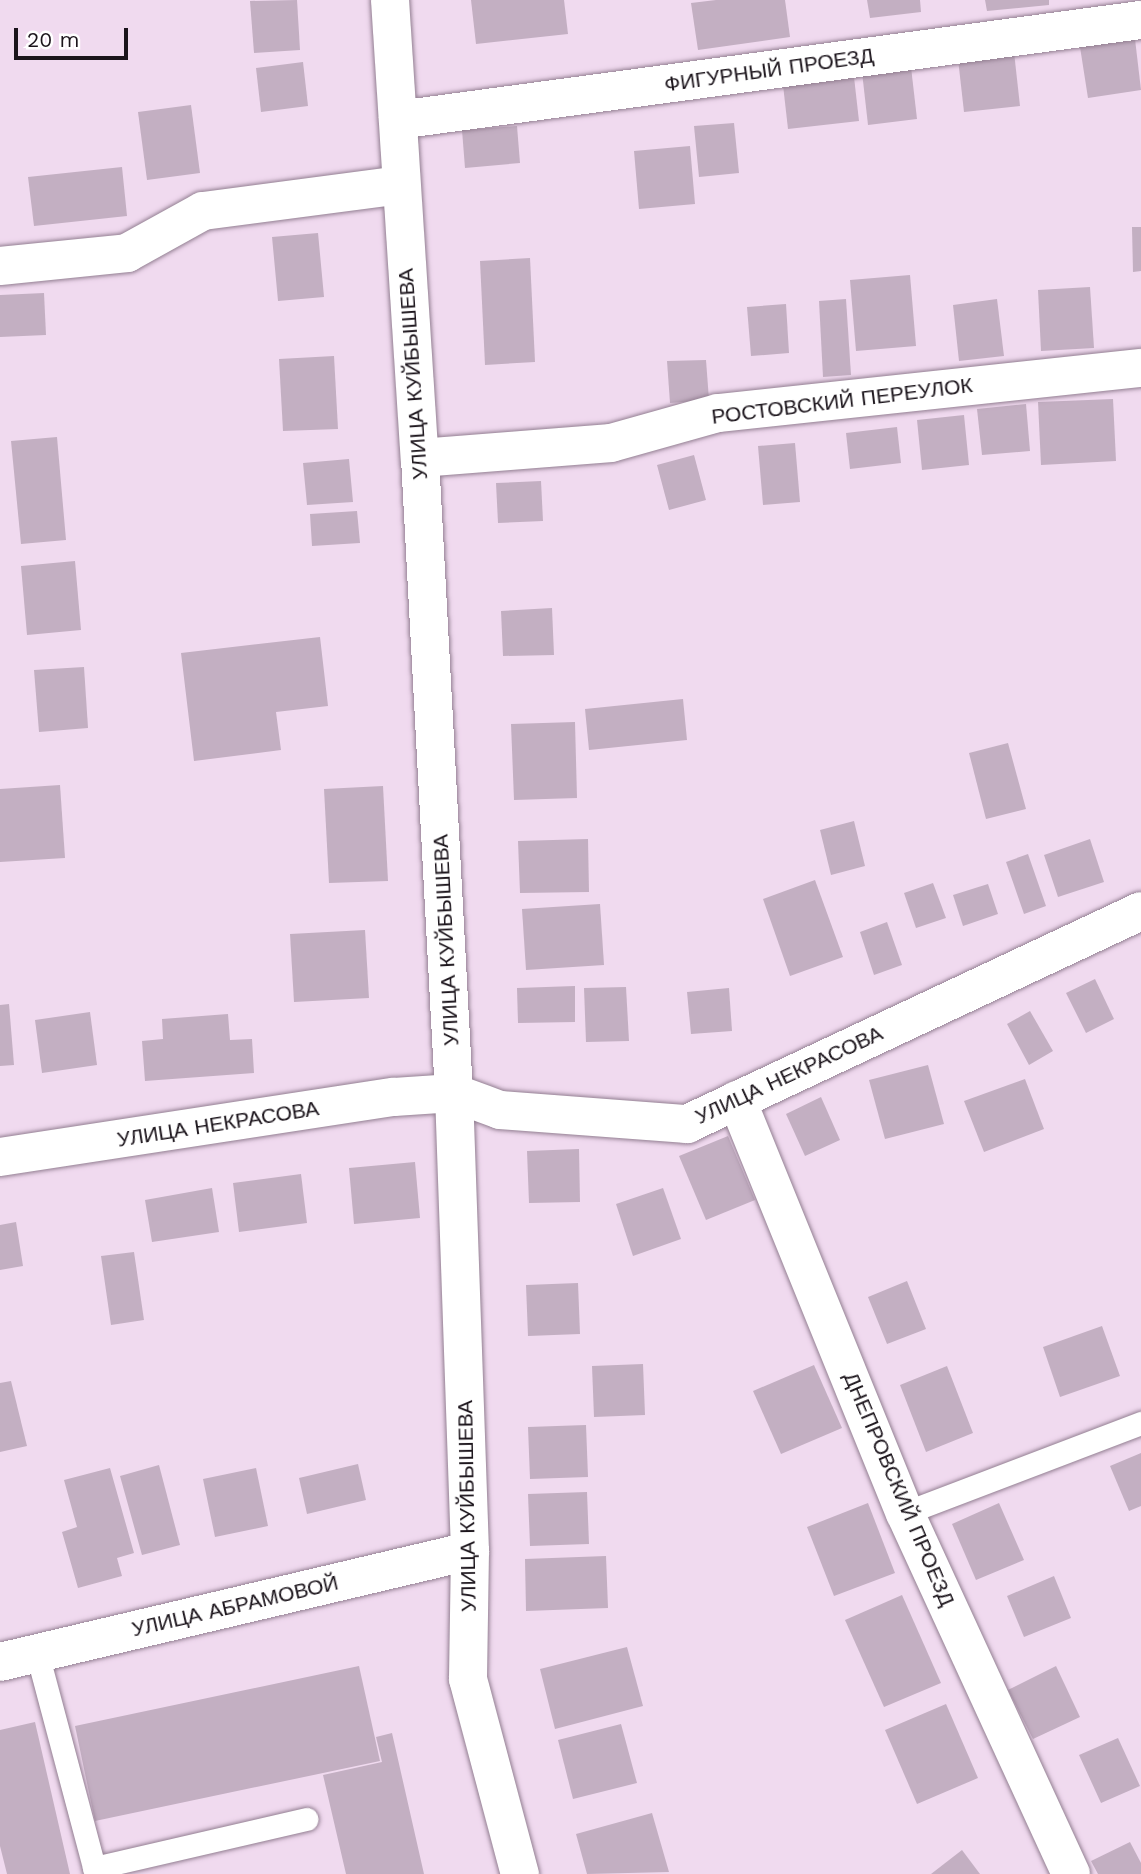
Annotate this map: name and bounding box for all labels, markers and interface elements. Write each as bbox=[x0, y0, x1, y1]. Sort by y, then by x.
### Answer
scale bar bbox=[18, 14, 131, 58]
text: 20 m bbox=[27, 27, 79, 52]
street label: ФИГУРНЫЙ ПРОЕЗД bbox=[663, 43, 875, 97]
street label: УЛИЦА КУЙБЫШЕВА bbox=[393, 267, 433, 481]
street label: РОСТОВСКИЙ ПЕРЕУЛОК bbox=[710, 372, 974, 430]
street label: УЛИЦА КУЙБЫШЕВА bbox=[428, 833, 464, 1047]
street label: УЛИЦА НЕКРАСОВА bbox=[691, 1020, 887, 1130]
street label: УЛИЦА НЕКРАСОВА bbox=[115, 1096, 321, 1152]
street label: ДНЕПРОВСКИЙ ПРОЕЗД bbox=[838, 1368, 960, 1610]
street label: УЛИЦА КУЙБЫШЕВА bbox=[453, 1400, 481, 1612]
street label: УЛИЦА АБРАМОВОЙ bbox=[129, 1570, 341, 1642]

